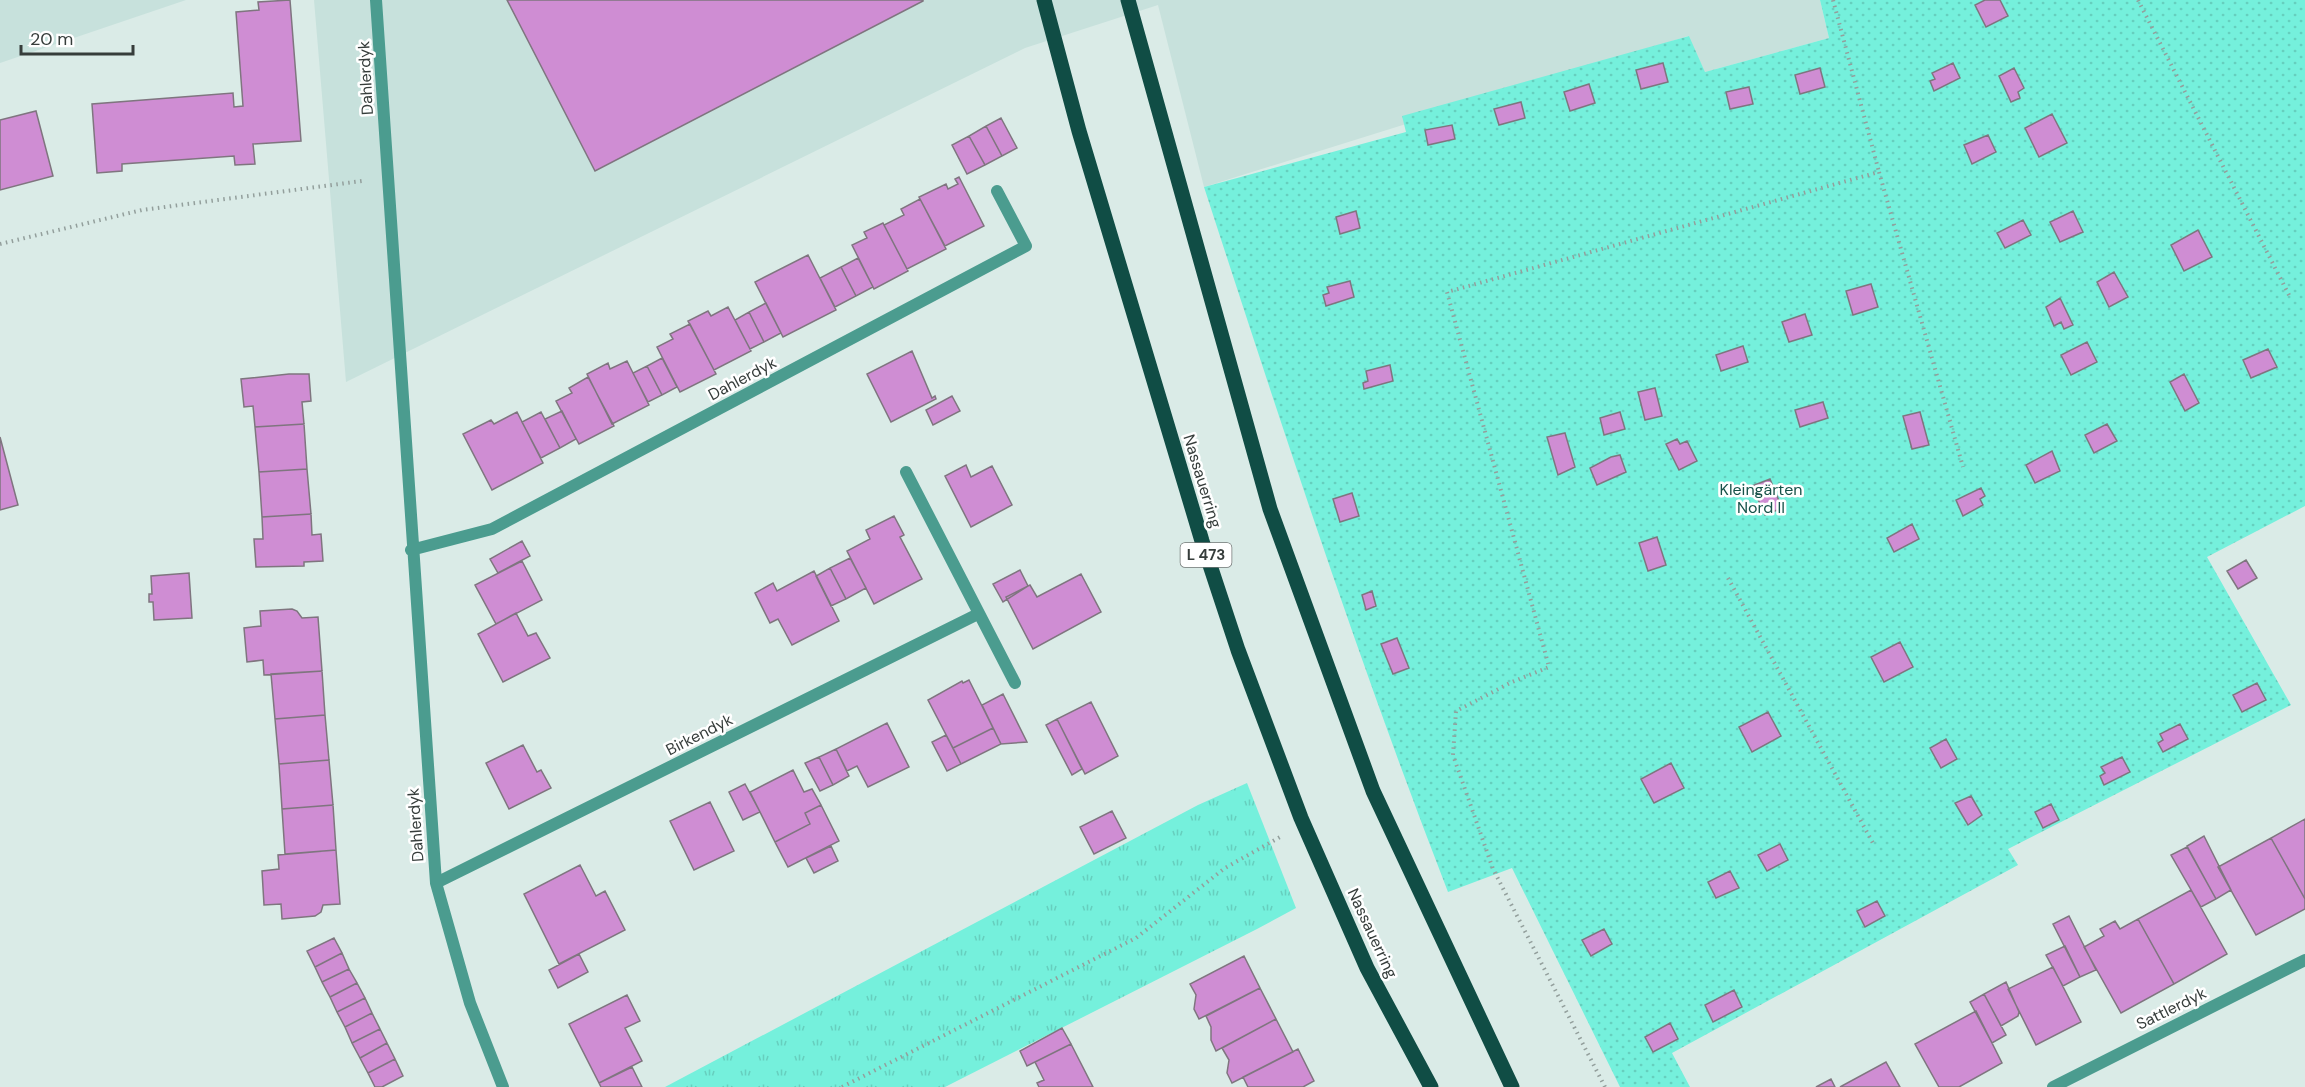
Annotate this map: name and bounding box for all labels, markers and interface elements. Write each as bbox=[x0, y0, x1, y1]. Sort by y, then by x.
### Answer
scale bar bbox=[21, 18, 134, 56]
text: 20 m bbox=[30, 27, 73, 51]
street label: Dahlerdyk bbox=[353, 40, 378, 116]
street label: Dahlerdyk bbox=[705, 352, 780, 405]
street label: Nassauerring bbox=[1178, 432, 1227, 530]
park label: Kleingärten Nord II bbox=[1720, 479, 1802, 518]
road number: L 473 bbox=[1180, 543, 1232, 567]
street label: Birkendyk bbox=[662, 709, 736, 760]
street label: Dahlerdyk bbox=[402, 787, 429, 863]
street label: Nassauerring bbox=[1343, 885, 1403, 981]
street label: Sattlerdyk bbox=[2133, 982, 2210, 1034]

